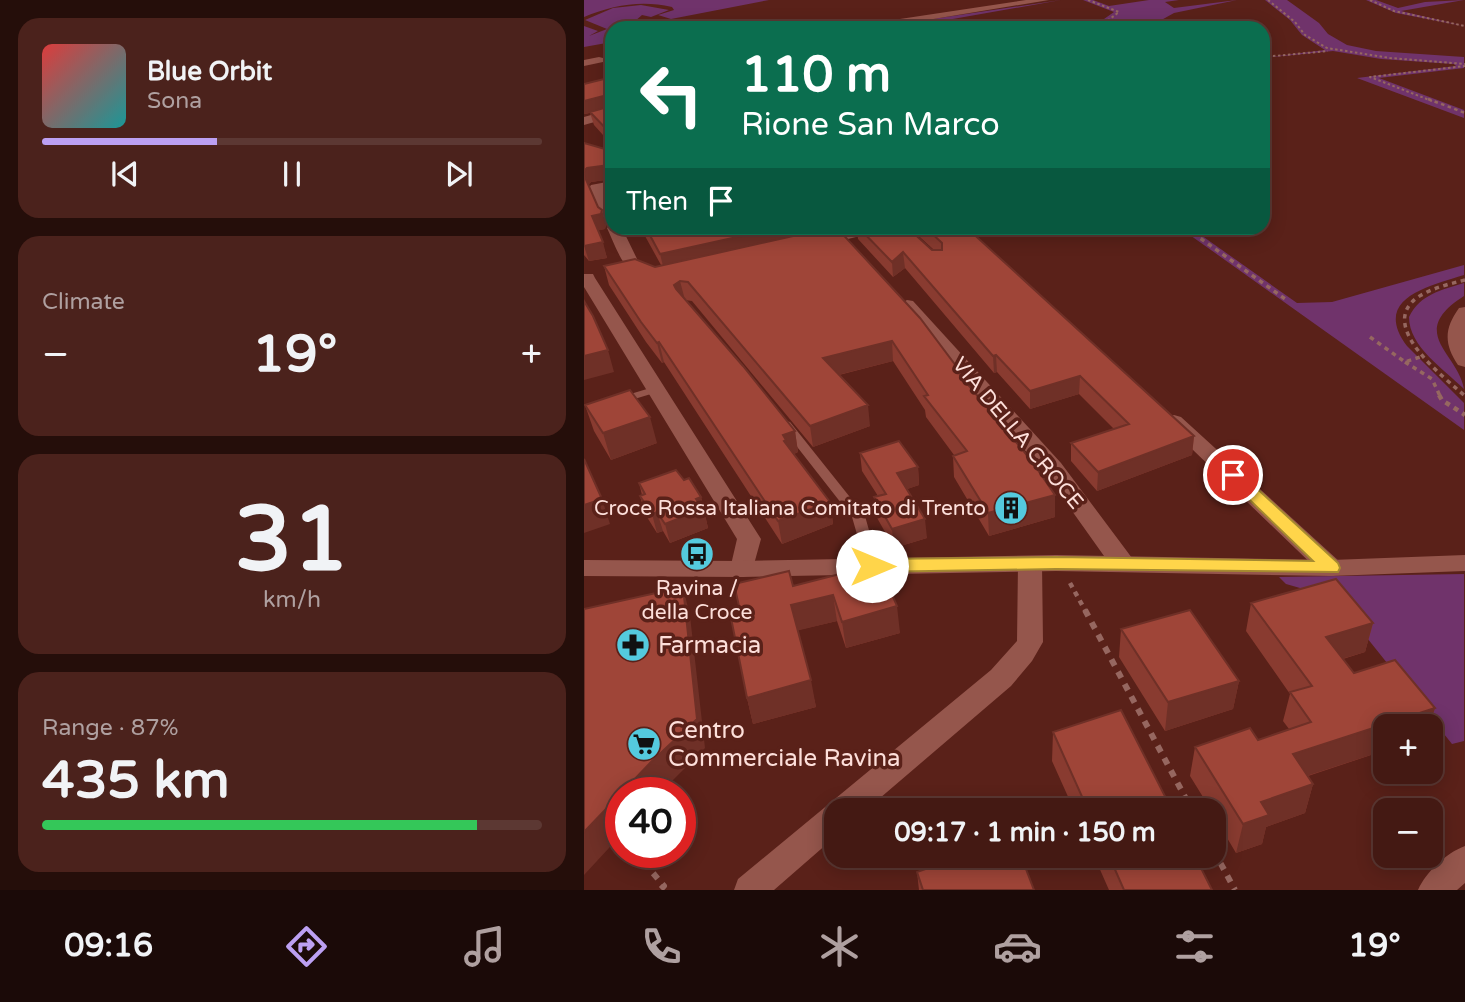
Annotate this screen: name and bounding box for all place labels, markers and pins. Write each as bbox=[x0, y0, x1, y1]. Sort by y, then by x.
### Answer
pin bbox=[1203, 445, 1263, 505]
building icon: Croce Rossa Italiana Comitato di Trento bbox=[992, 489, 1030, 527]
place label: Croce Rossa Italiana Comitato di Trento bbox=[594, 496, 986, 521]
bus stop icon: Ravina / della Croce bbox=[678, 535, 716, 573]
place label: Ravina / della Croce bbox=[642, 576, 753, 625]
pharmacy icon: Farmacia bbox=[614, 626, 652, 664]
place label: Farmacia bbox=[658, 631, 761, 660]
place label: Centro Commerciale Ravina bbox=[668, 716, 901, 773]
supermarket icon: Centro Commerciale Ravina bbox=[625, 725, 663, 763]

